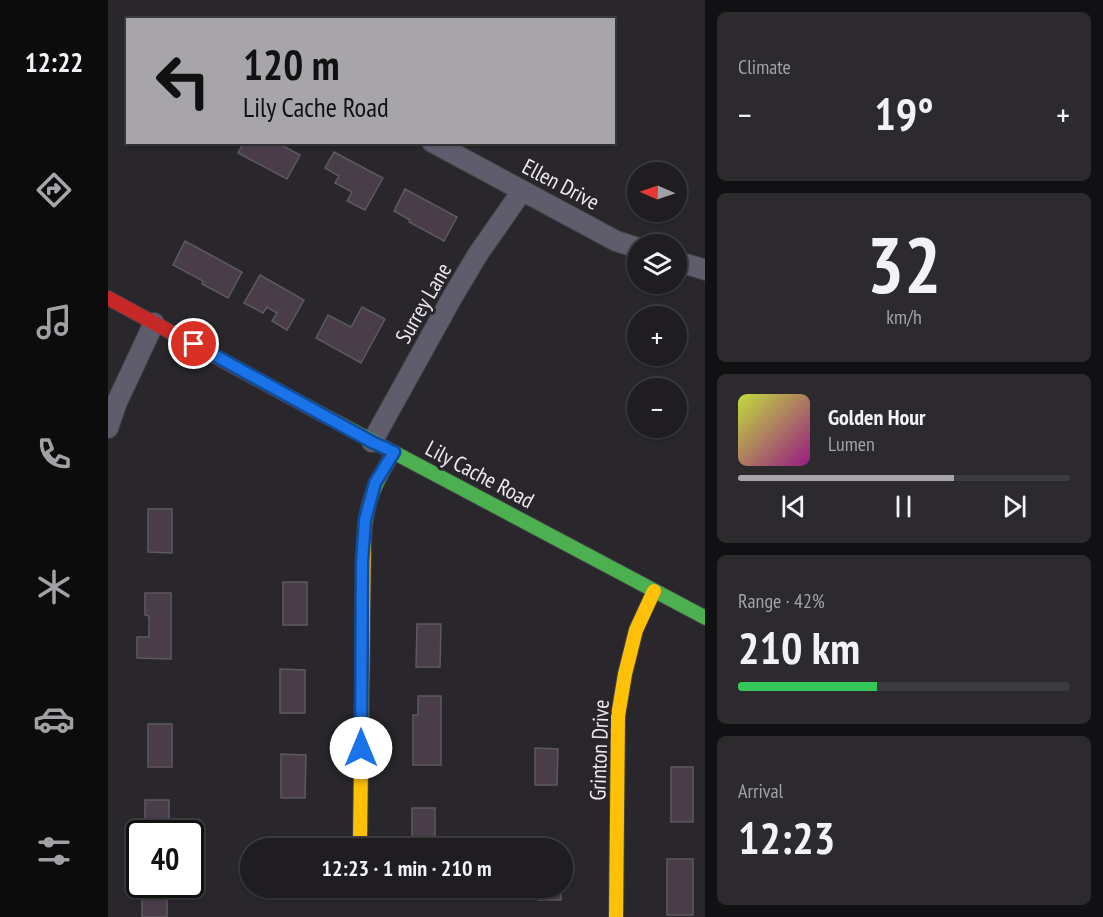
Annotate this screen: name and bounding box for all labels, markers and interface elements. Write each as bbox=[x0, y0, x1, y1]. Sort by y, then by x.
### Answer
text: 120 m bbox=[243, 37, 340, 92]
icon: left bbox=[144, 42, 222, 120]
text: 12:22 bbox=[25, 45, 83, 79]
text: Climate bbox=[738, 54, 791, 80]
text: 19° bbox=[874, 84, 934, 142]
text: Lily Cache Road bbox=[243, 90, 389, 124]
text: − bbox=[738, 93, 752, 136]
text: + bbox=[1056, 93, 1070, 136]
street label: Ellen Drive bbox=[518, 152, 604, 216]
north arrow bbox=[627, 162, 687, 222]
map controls bbox=[627, 162, 687, 438]
icon: directions bbox=[33, 169, 75, 211]
text: 32 bbox=[867, 214, 941, 315]
button: layers bbox=[627, 234, 687, 294]
street label: Surrey Lane bbox=[389, 258, 457, 348]
icon: music bbox=[33, 301, 75, 343]
text: km/h bbox=[886, 304, 922, 330]
button: + bbox=[627, 306, 687, 366]
pin bbox=[168, 318, 219, 369]
icon: arrive bbox=[177, 327, 210, 360]
button: − bbox=[627, 378, 687, 438]
text: Golden Hour bbox=[828, 403, 926, 431]
text: Lumen bbox=[828, 431, 875, 457]
icon: phone bbox=[33, 433, 75, 475]
street label: Lily Cache Road bbox=[421, 434, 539, 514]
icon: previous bbox=[777, 490, 810, 523]
icon: pause bbox=[887, 490, 920, 523]
icon: next bbox=[998, 490, 1031, 523]
icon: climate bbox=[33, 566, 75, 608]
text: Range · 42% bbox=[738, 588, 825, 614]
text: 210 km bbox=[738, 618, 860, 676]
icon: car bbox=[33, 698, 75, 740]
street label: Grinton Drive bbox=[583, 699, 615, 801]
position arrow bbox=[329, 716, 393, 780]
text: Arrival bbox=[738, 778, 783, 804]
text: 12:23 bbox=[738, 808, 835, 866]
speed limit sign: 40 bbox=[126, 820, 204, 898]
icon: filters bbox=[33, 830, 75, 872]
text: 12:23 · 1 min · 210 m bbox=[321, 854, 492, 882]

